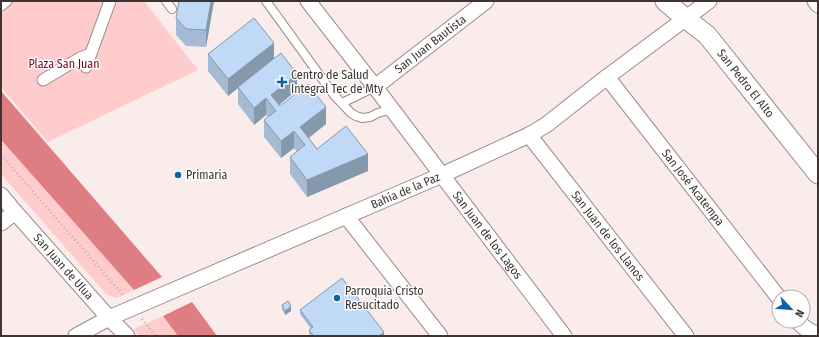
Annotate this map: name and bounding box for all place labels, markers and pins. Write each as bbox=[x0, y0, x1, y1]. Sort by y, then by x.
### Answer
place label: Centro de Salud Integral Tec de Mty bbox=[291, 68, 384, 96]
marker: Centro de Salud Integral Tec de Mty bbox=[276, 76, 288, 88]
place label: Primaria bbox=[186, 168, 228, 182]
marker: Primaria bbox=[173, 170, 183, 180]
place label: Parroquia Cristo Resucitado bbox=[345, 284, 424, 312]
marker: Parroquia Cristo Resucitado bbox=[332, 293, 342, 303]

